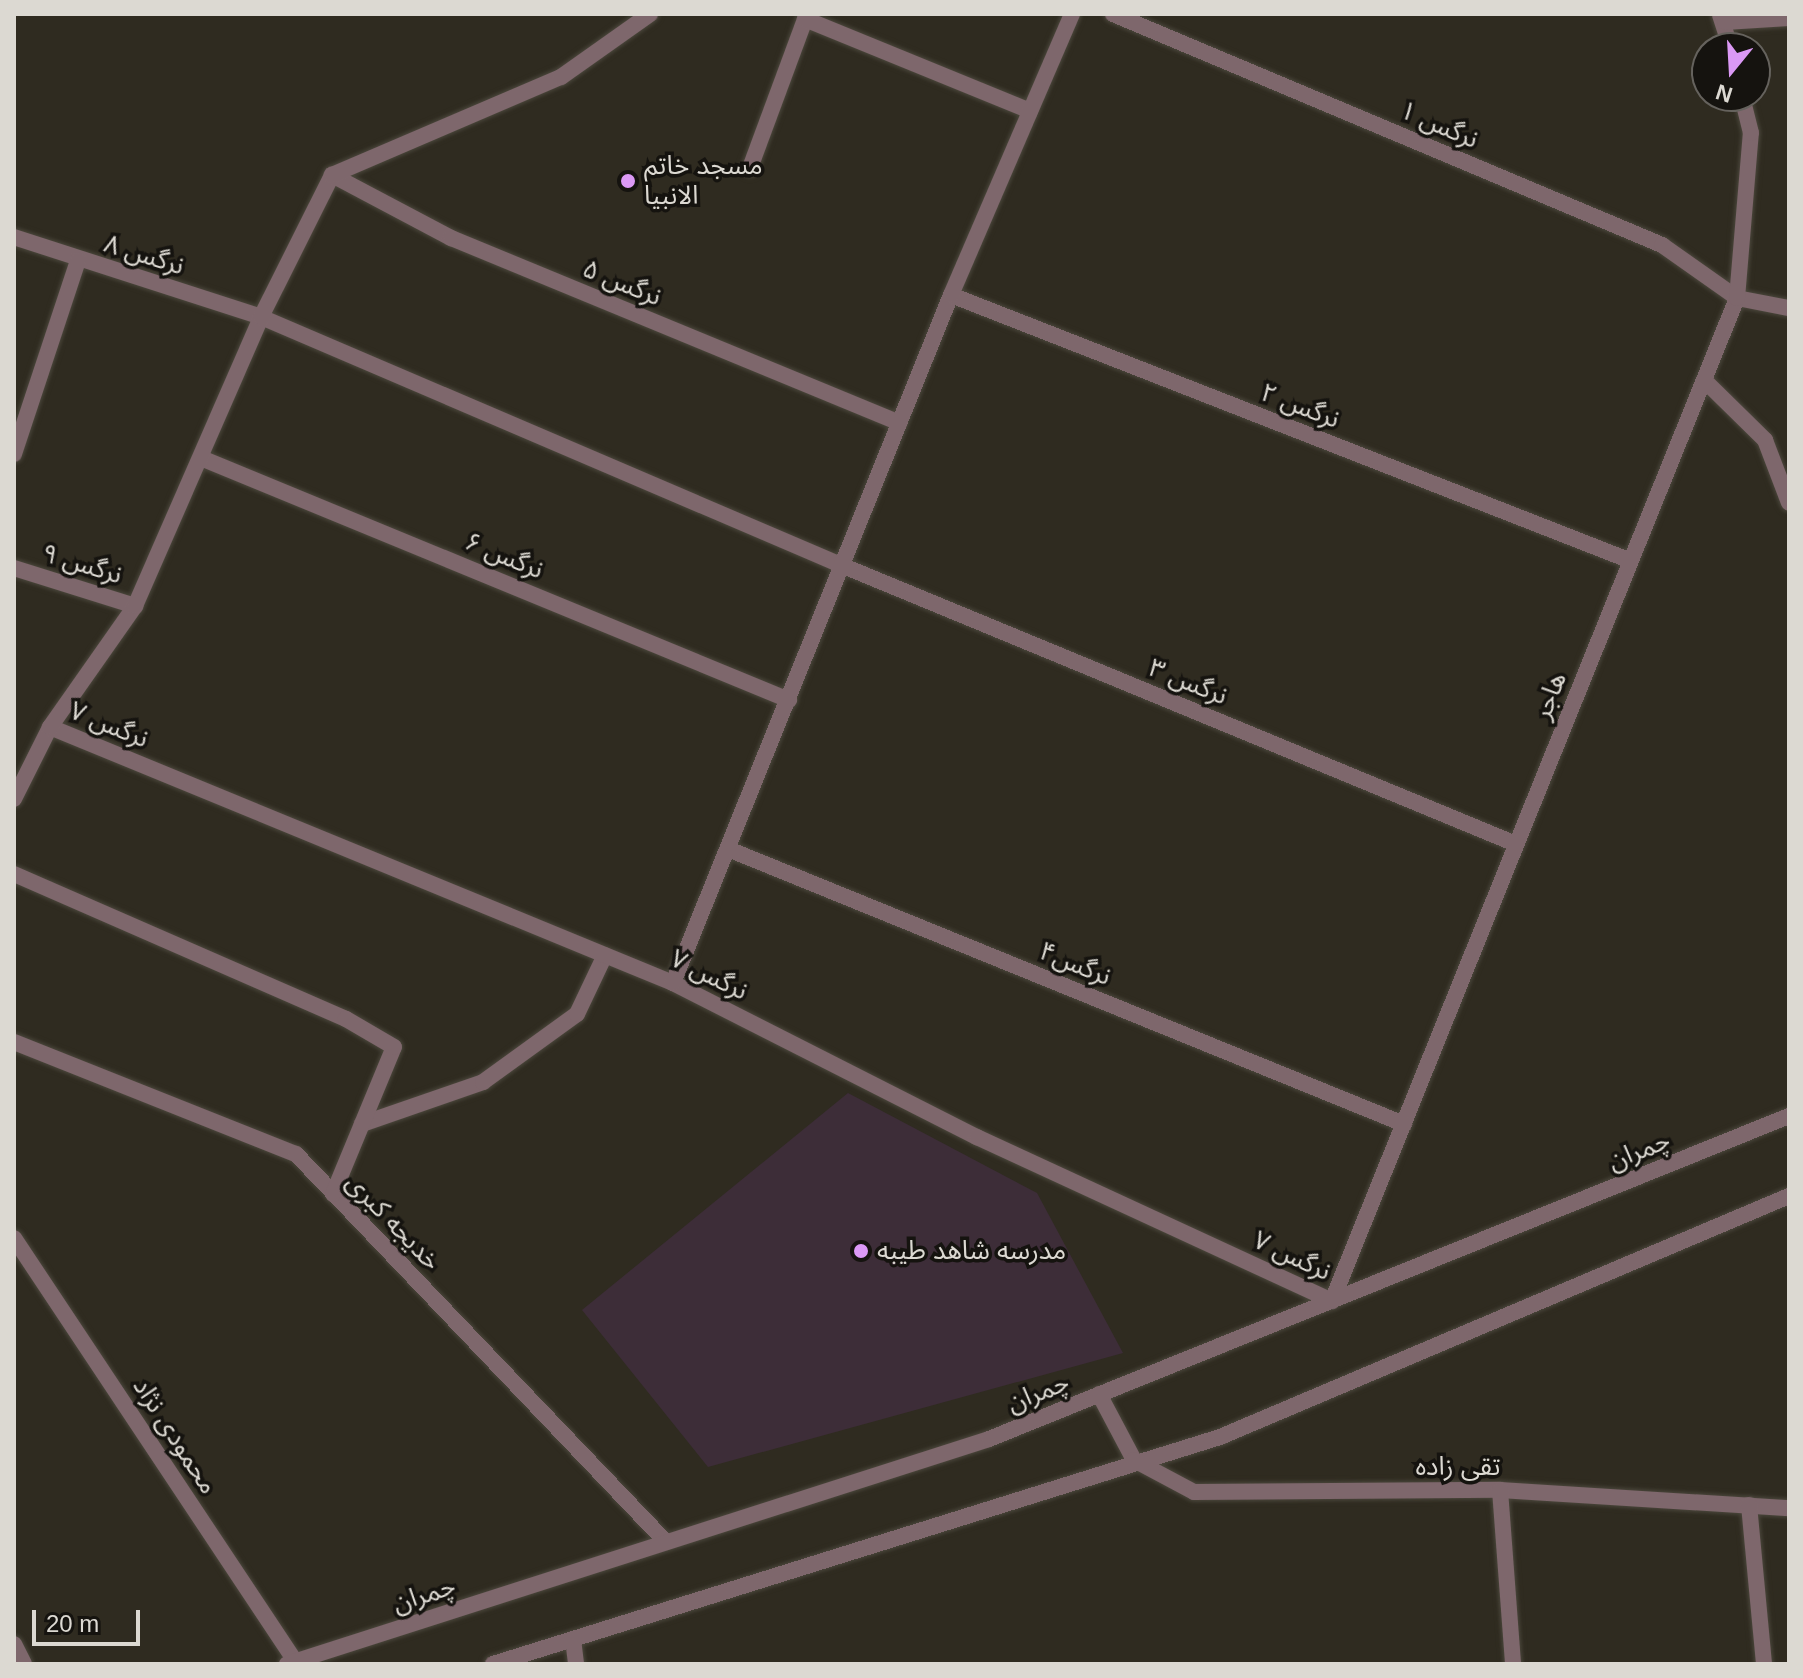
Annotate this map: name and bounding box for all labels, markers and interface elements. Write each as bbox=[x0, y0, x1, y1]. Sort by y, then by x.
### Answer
north arrow bbox=[1691, 32, 1771, 112]
text: N bbox=[1713, 79, 1735, 108]
street label: نرگس ۱ bbox=[1395, 95, 1483, 155]
place label: مسجد خاتم الانبیا bbox=[644, 150, 763, 212]
marker: مسجد خاتم الانبیا bbox=[619, 172, 637, 190]
street label: نرگس ۸ bbox=[100, 228, 188, 282]
street label: نرگس ۵ bbox=[578, 253, 666, 313]
street label: نرگس ۲ bbox=[1256, 377, 1344, 435]
street label: نرگس ۶ bbox=[460, 526, 548, 586]
street label: نرگس ۹ bbox=[38, 537, 126, 591]
street label: نرگس ۳ bbox=[1144, 652, 1232, 712]
street label: هاجر bbox=[1527, 668, 1573, 724]
street label: نرگس ۷ bbox=[65, 695, 153, 755]
street label: نرگس۴ bbox=[1034, 936, 1116, 992]
street label: نرگس ۷ bbox=[665, 943, 753, 1007]
street label: چمران bbox=[1603, 1125, 1675, 1177]
street label: خدیجه کبری bbox=[339, 1167, 447, 1277]
street label: نرگس ۷ bbox=[1248, 1225, 1336, 1287]
place label: مدرسه شاهد طیبه bbox=[877, 1235, 1066, 1267]
marker: مدرسه شاهد طیبه bbox=[852, 1242, 870, 1260]
street label: چمران bbox=[1002, 1367, 1074, 1419]
street label: محمودی نژاد bbox=[126, 1372, 224, 1500]
street label: تقی زاده bbox=[1415, 1451, 1501, 1483]
street label: چمران bbox=[389, 1570, 459, 1620]
scale bar bbox=[36, 1594, 144, 1644]
text: 20 m bbox=[46, 1610, 99, 1637]

